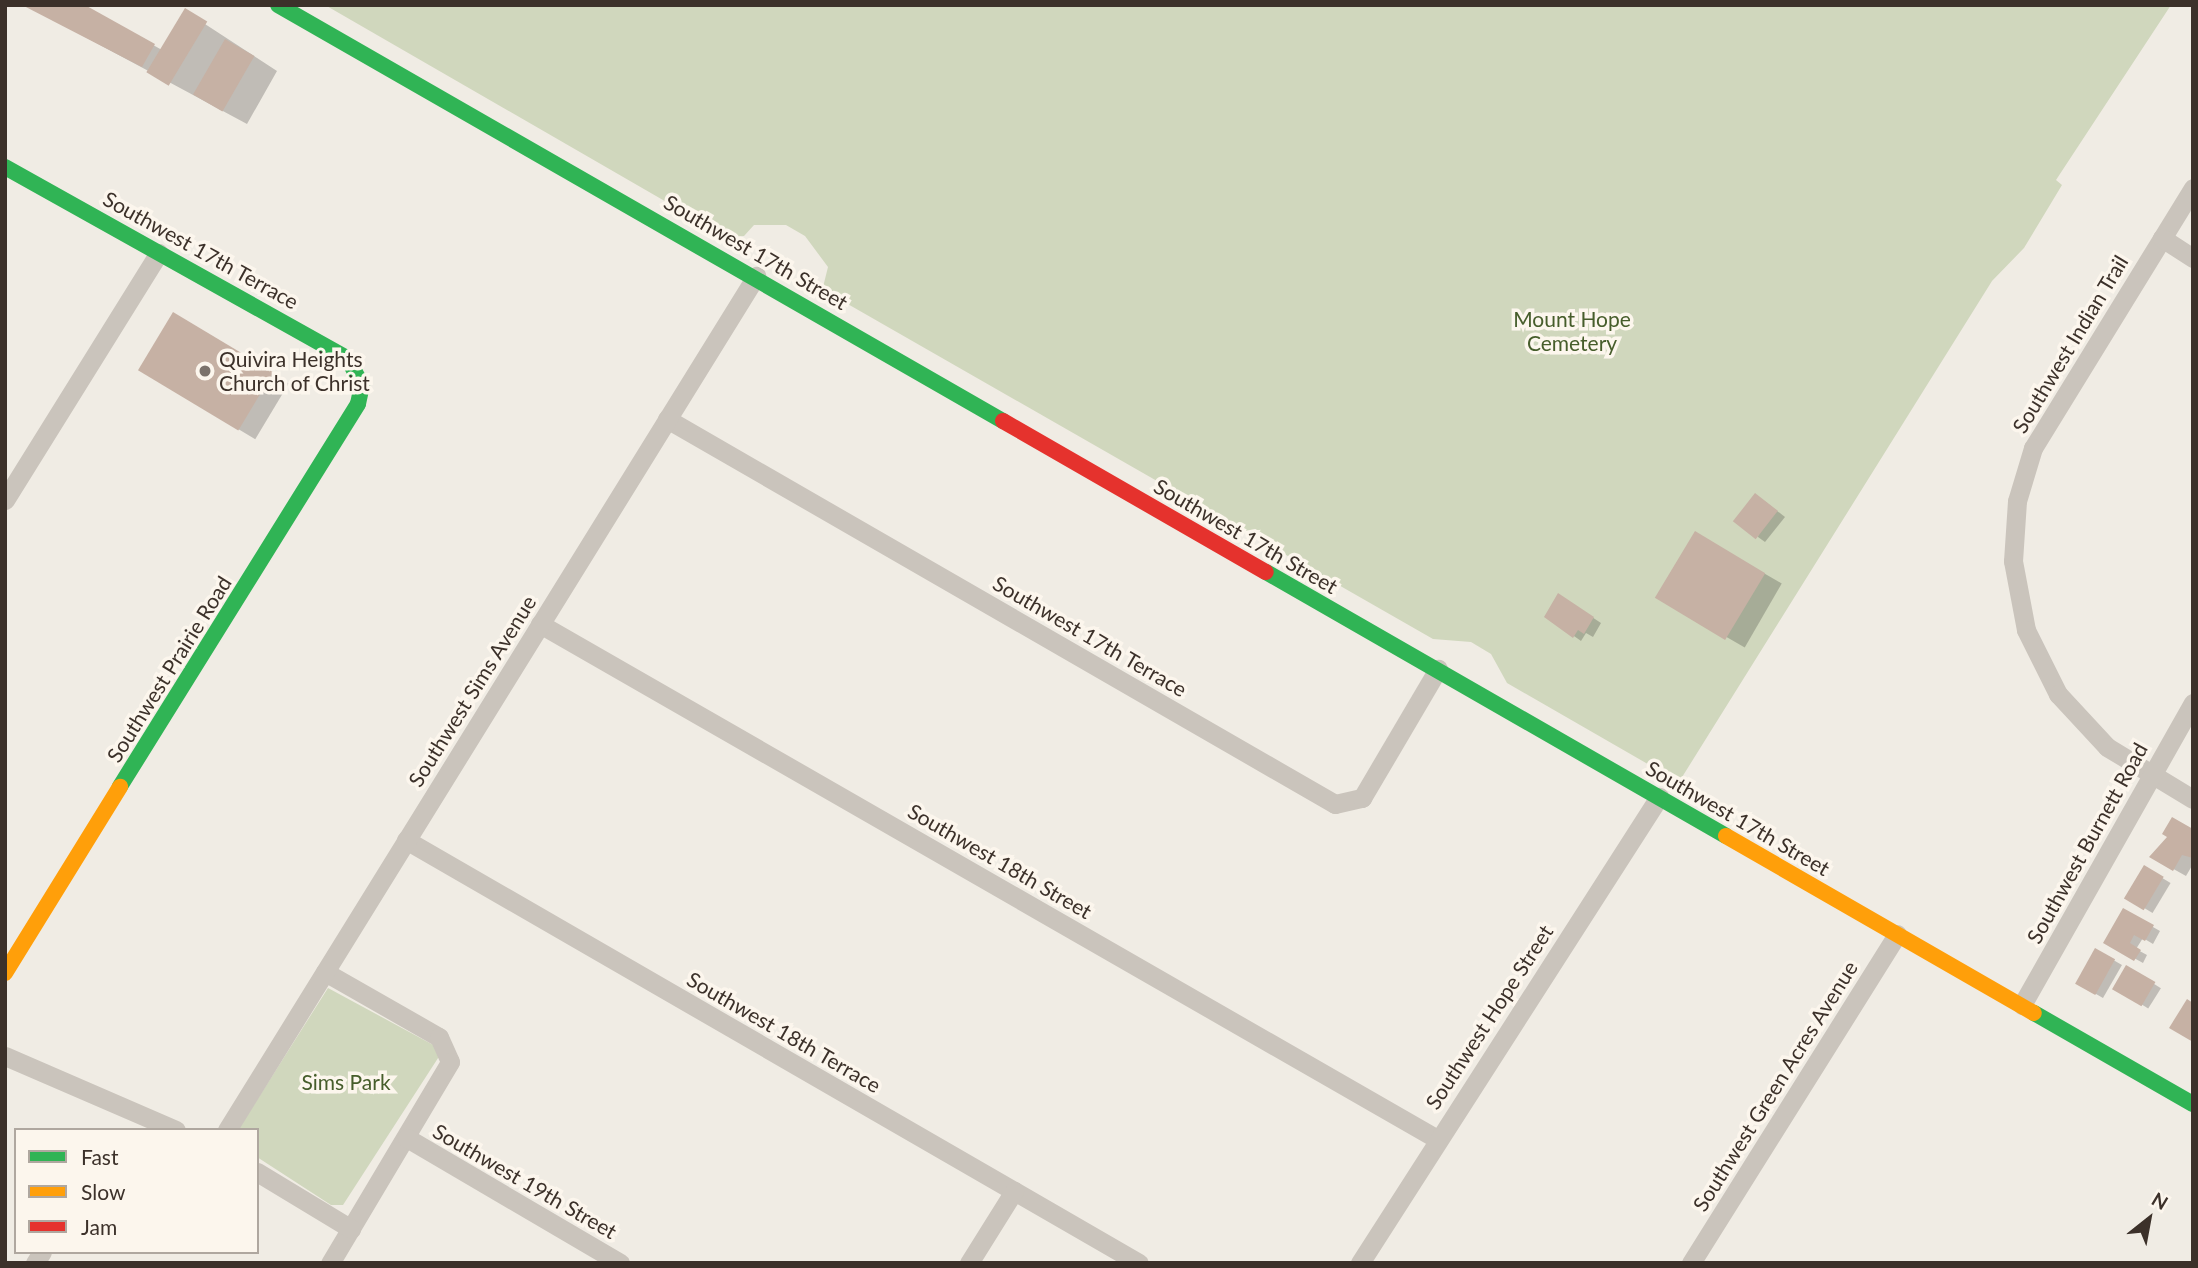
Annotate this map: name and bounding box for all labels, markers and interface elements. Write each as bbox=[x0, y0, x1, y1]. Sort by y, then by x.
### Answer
street label: Southwest 17th Terrace bbox=[99, 186, 303, 314]
street label: Southwest 17th Street bbox=[660, 189, 852, 315]
street label: Southwest Indian Trail bbox=[2007, 250, 2133, 438]
park label: Mount Hope Cemetery bbox=[1513, 306, 1631, 356]
place label: Quivira Heights Church of Christ bbox=[219, 346, 370, 396]
marker: Quivira Heights Church of Christ bbox=[197, 363, 213, 379]
street label: Southwest 17th Street bbox=[1150, 473, 1342, 599]
street label: Southwest 17th Terrace bbox=[988, 570, 1192, 702]
street label: Southwest Prairie Road bbox=[101, 571, 237, 767]
street label: Southwest Sims Avenue bbox=[403, 591, 541, 791]
street label: Southwest Burnett Road bbox=[2021, 738, 2153, 948]
street label: Southwest 17th Street bbox=[1642, 755, 1834, 881]
street label: Southwest 18th Street bbox=[904, 798, 1096, 924]
street label: Southwest Hope Street bbox=[1420, 920, 1558, 1114]
street label: Southwest Green Acres Avenue bbox=[1687, 956, 1863, 1216]
street label: Southwest 18th Terrace bbox=[682, 966, 886, 1098]
park label: Sims Park bbox=[301, 1069, 391, 1095]
street label: Southwest 19th Street bbox=[429, 1118, 621, 1244]
legend bbox=[14, 1128, 259, 1254]
text: Fast bbox=[81, 1144, 118, 1169]
text: Slow bbox=[81, 1179, 125, 1204]
north arrow bbox=[2114, 1184, 2184, 1254]
text: N bbox=[2148, 1187, 2172, 1214]
text: Jam bbox=[81, 1214, 117, 1239]

